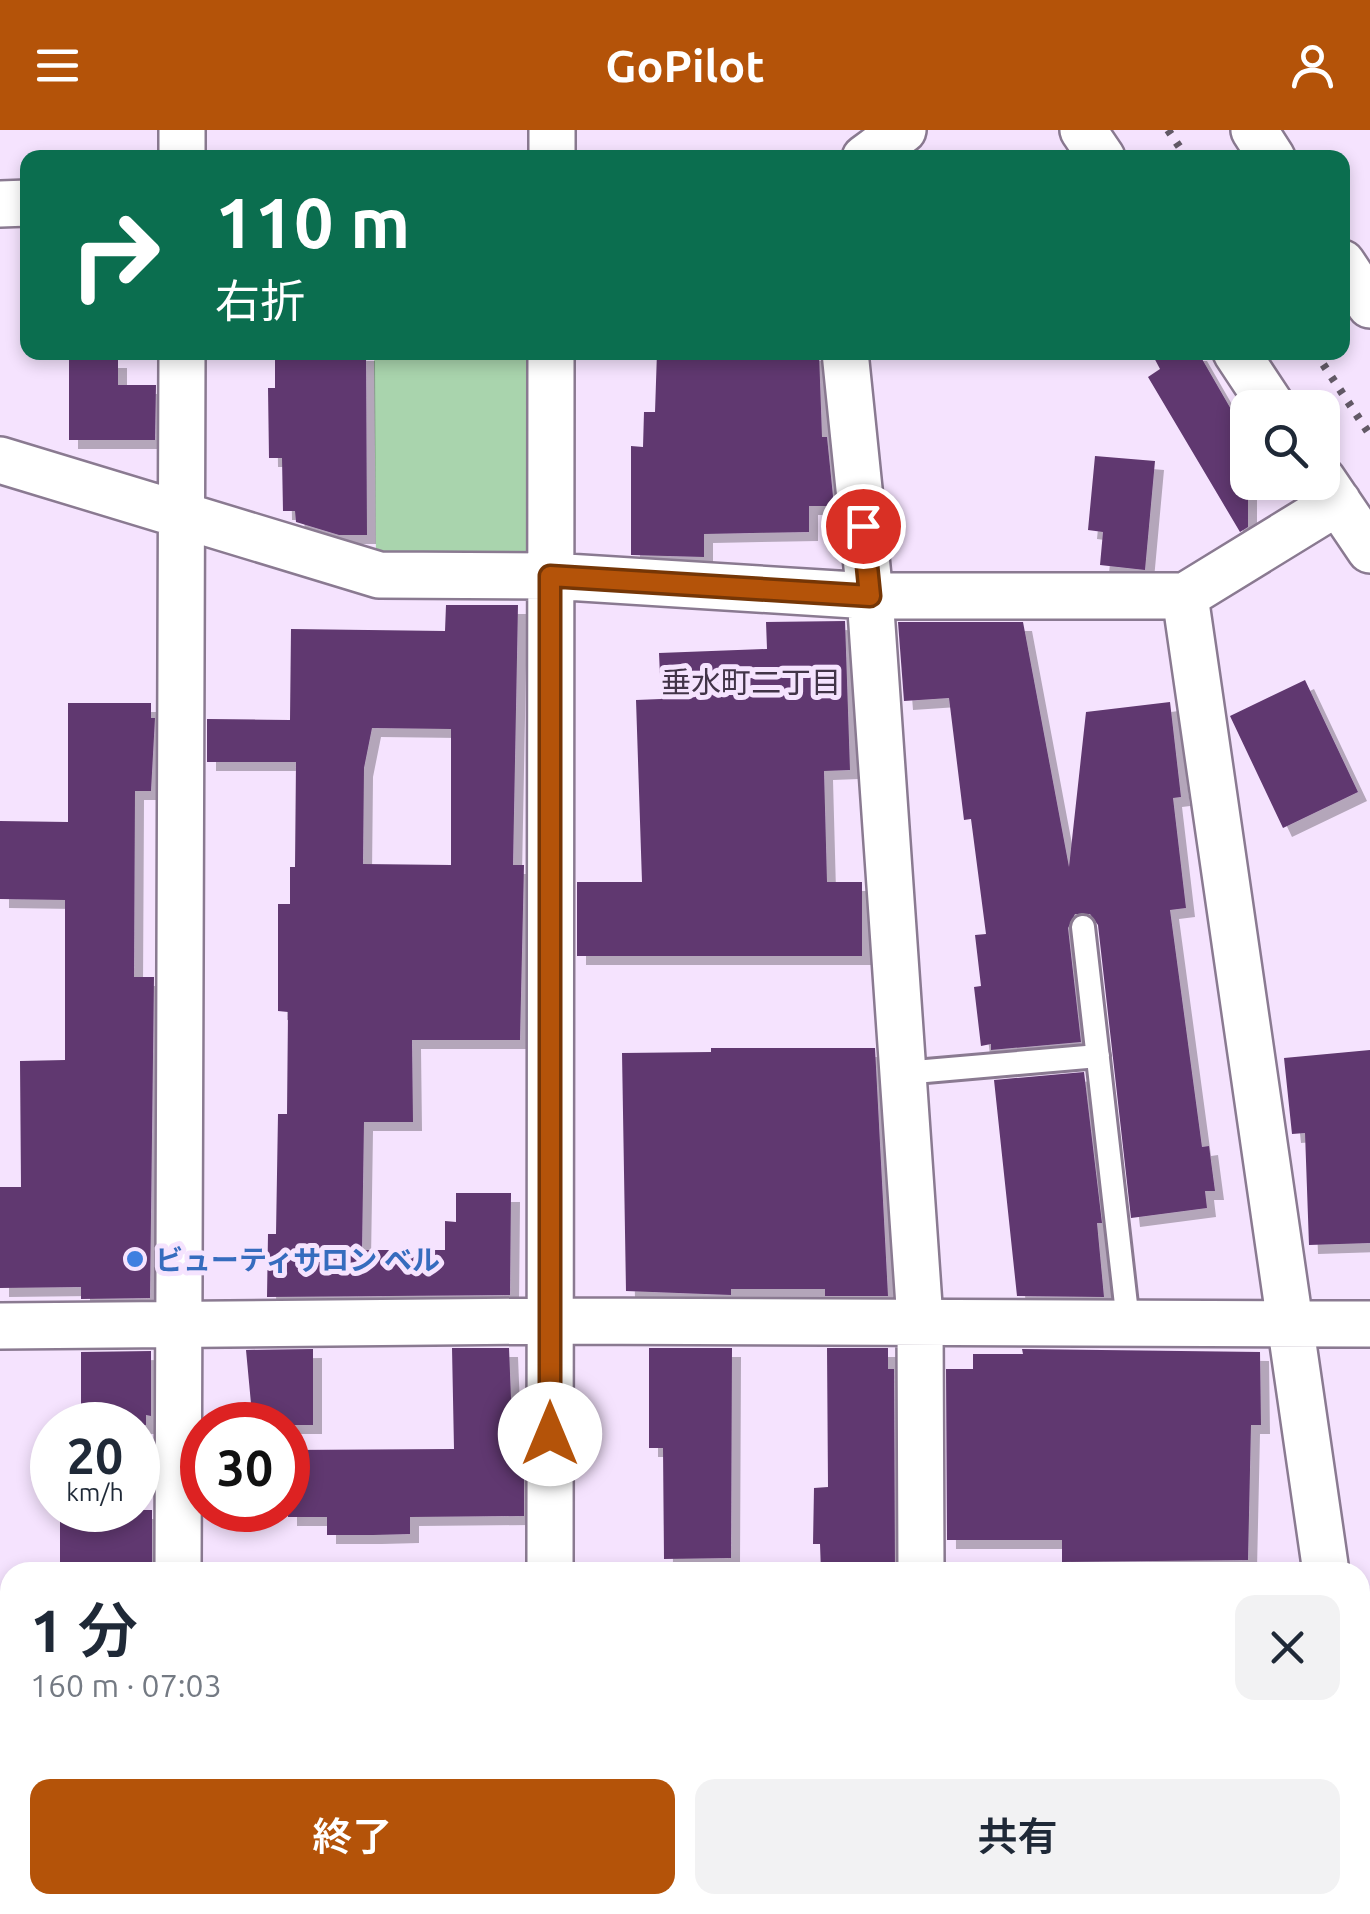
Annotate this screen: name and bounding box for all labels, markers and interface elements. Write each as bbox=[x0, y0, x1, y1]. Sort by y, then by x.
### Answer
icon: menu bbox=[30, 38, 85, 93]
icon: person bbox=[1285, 38, 1340, 93]
text: GoPilot bbox=[605, 40, 765, 91]
text: 110 m bbox=[215, 183, 410, 261]
icon: right bbox=[50, 190, 180, 320]
text: 右折 bbox=[215, 275, 305, 326]
map controls bbox=[1230, 390, 1340, 500]
button: search bbox=[1230, 390, 1340, 500]
pin bbox=[821, 484, 906, 569]
icon: arrive bbox=[836, 499, 891, 554]
district label: 垂水町二丁目 bbox=[661, 665, 841, 699]
place label: ビューティサロン ベル bbox=[155, 1244, 440, 1275]
marker: ビューティサロン ベル bbox=[124, 1248, 146, 1270]
position arrow bbox=[498, 1382, 602, 1486]
speed limit sign: 30 bbox=[180, 1402, 310, 1532]
text: 20 bbox=[67, 1427, 123, 1483]
text: km/h bbox=[66, 1478, 124, 1506]
button: close bbox=[1235, 1595, 1340, 1700]
text: 1 分 bbox=[30, 1596, 138, 1663]
text: 160 m · 07:03 bbox=[30, 1667, 222, 1703]
button: 終了 bbox=[30, 1779, 675, 1894]
button: 共有 bbox=[695, 1779, 1340, 1894]

